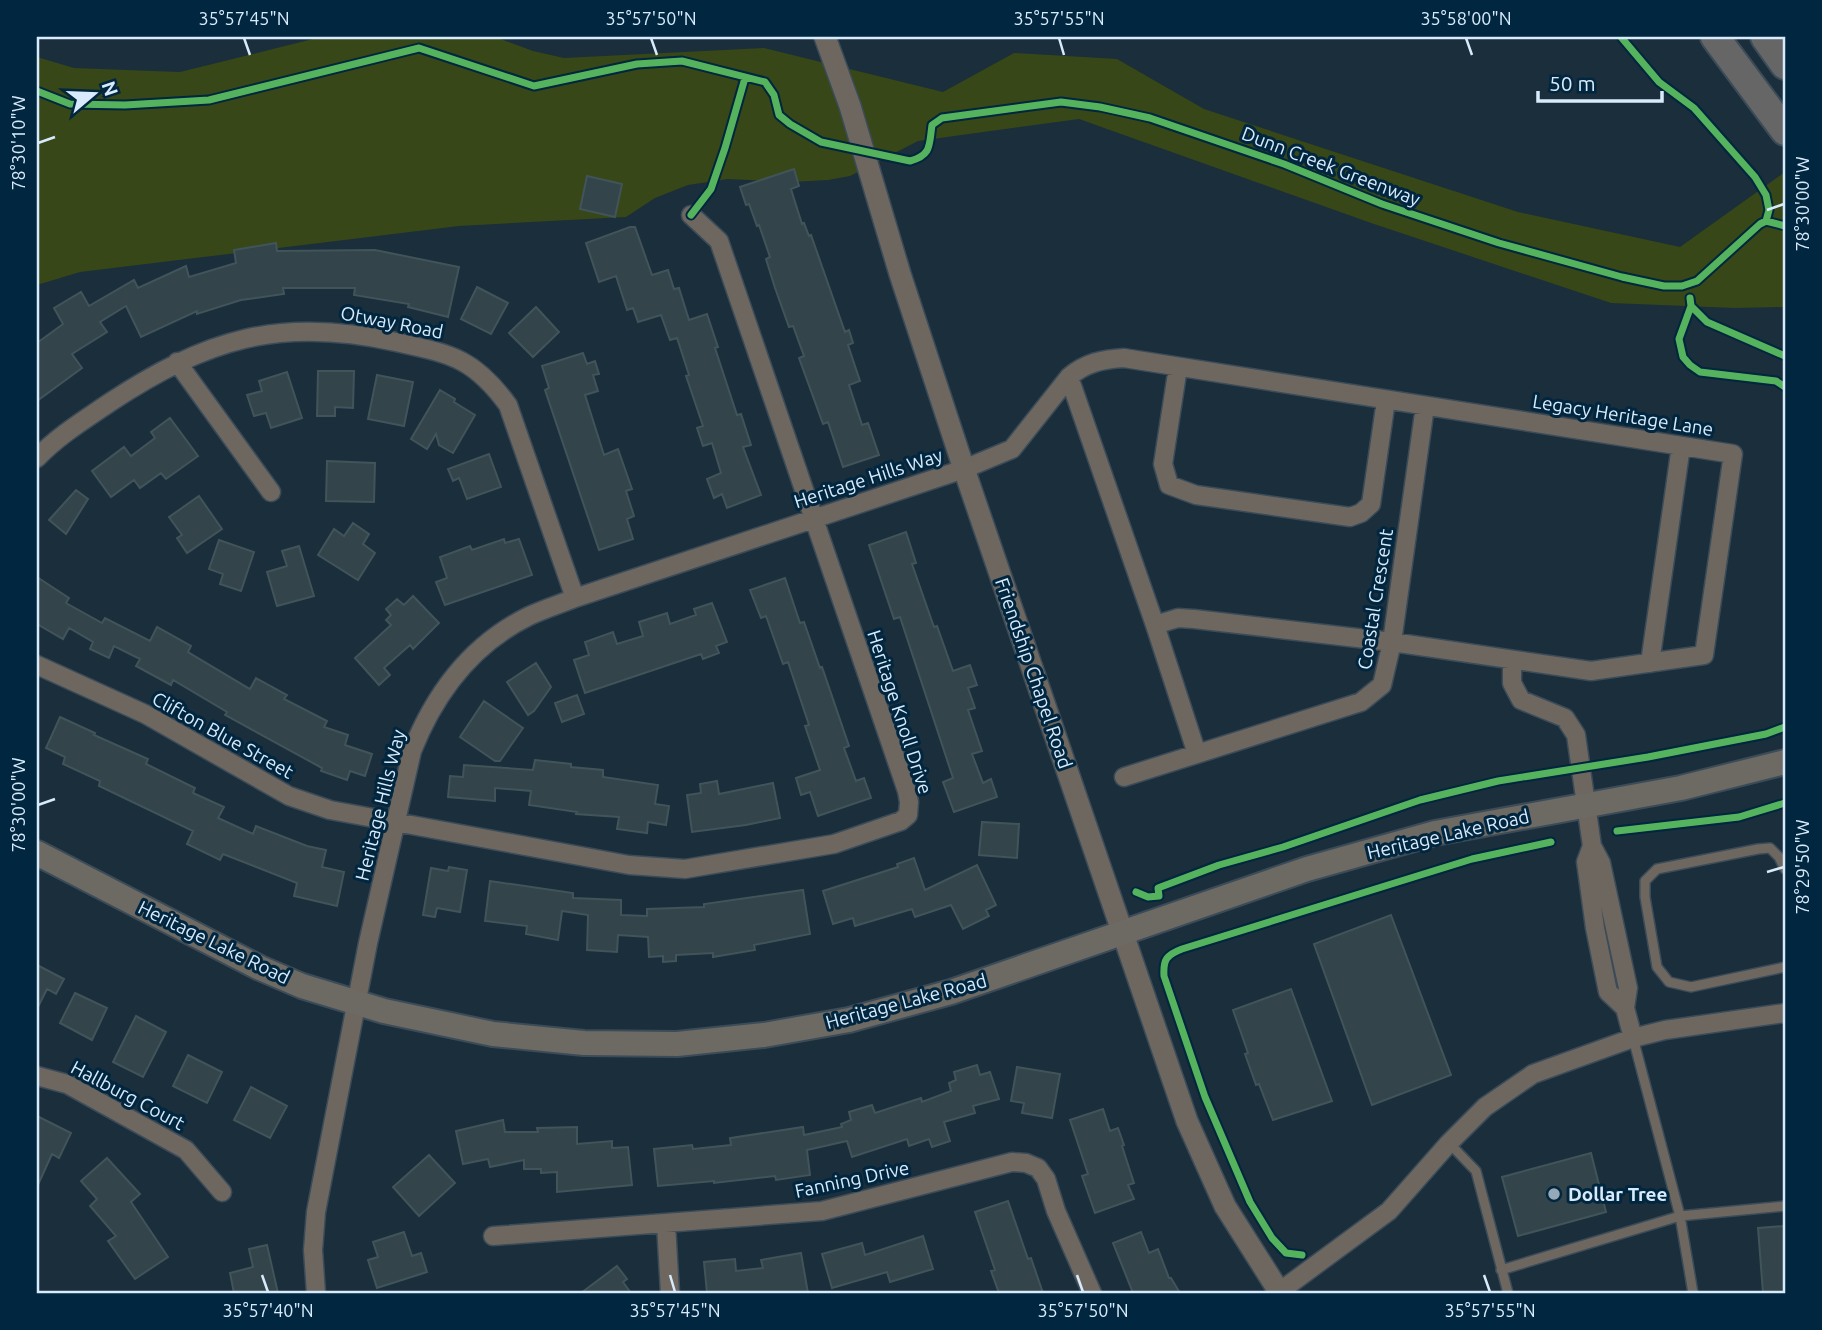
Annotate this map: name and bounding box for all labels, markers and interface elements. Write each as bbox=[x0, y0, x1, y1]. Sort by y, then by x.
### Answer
text: 35°57'45"N bbox=[198, 8, 290, 28]
text: 35°57'50"N bbox=[605, 8, 697, 28]
text: 35°57'55"N bbox=[1013, 8, 1105, 28]
text: 35°58'00"N bbox=[1420, 8, 1512, 28]
north arrow bbox=[60, 60, 130, 130]
scale bar bbox=[1538, 60, 1663, 104]
text: 50 m bbox=[1549, 71, 1596, 95]
text: N bbox=[97, 78, 123, 99]
text: 78°30'10"W bbox=[8, 95, 28, 191]
street label: Dunn Creek Greenway bbox=[1239, 122, 1423, 210]
text: 78°30'00"W bbox=[1792, 156, 1812, 252]
street label: Otway Road bbox=[339, 301, 445, 343]
street label: Legacy Heritage Lane bbox=[1531, 390, 1715, 440]
street label: Heritage Hills Way bbox=[791, 444, 945, 512]
street label: Coastal Crescent bbox=[1353, 526, 1397, 671]
street label: Friendship Chapel Road bbox=[991, 575, 1077, 771]
street label: Heritage Knoll Drive bbox=[863, 627, 937, 797]
street label: Clifton Blue Street bbox=[149, 687, 298, 783]
street label: Heritage Hills Way bbox=[351, 727, 409, 883]
text: 78°30'00"W bbox=[8, 757, 28, 853]
street label: Heritage Lake Road bbox=[1365, 805, 1531, 863]
text: 78°29'50"W bbox=[1792, 819, 1812, 915]
street label: Heritage Lake Road bbox=[135, 896, 293, 988]
street label: Heritage Lake Road bbox=[823, 969, 989, 1033]
street label: Hallburg Court bbox=[67, 1056, 189, 1134]
street label: Fanning Drive bbox=[793, 1156, 911, 1202]
place label: Dollar Tree bbox=[1568, 1183, 1668, 1205]
marker: Dollar Tree bbox=[1546, 1186, 1562, 1202]
text: 35°57'40"N bbox=[222, 1300, 314, 1320]
text: 35°57'45"N bbox=[629, 1300, 721, 1320]
text: 35°57'50"N bbox=[1037, 1300, 1129, 1320]
text: 35°57'55"N bbox=[1444, 1300, 1536, 1320]

